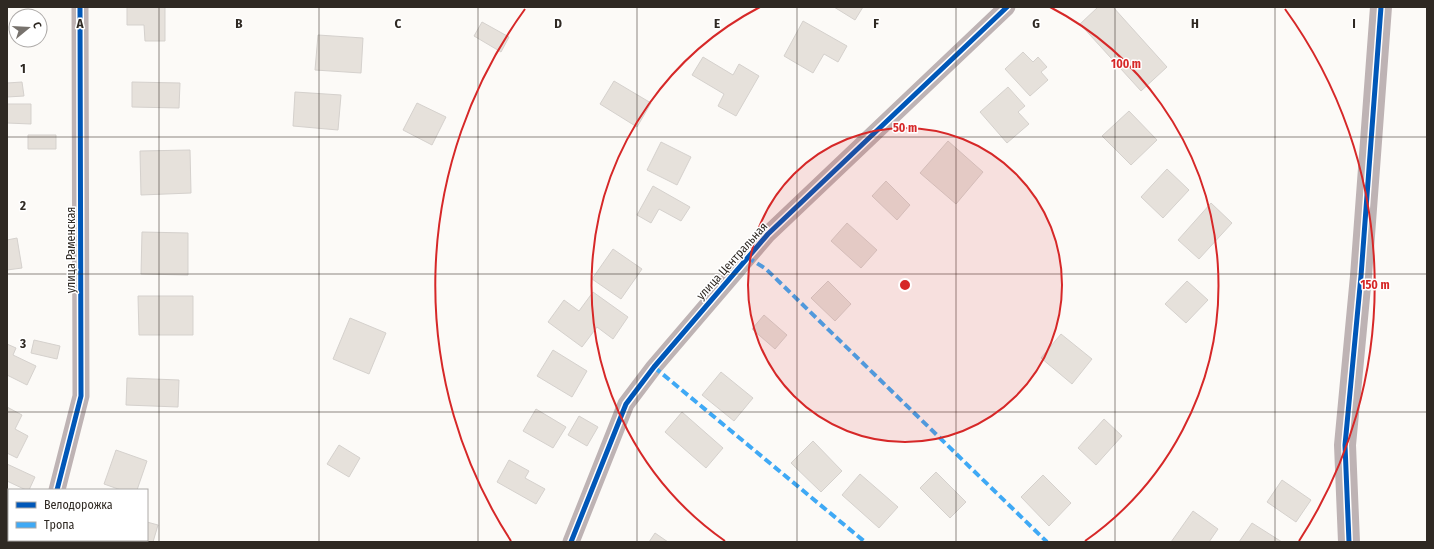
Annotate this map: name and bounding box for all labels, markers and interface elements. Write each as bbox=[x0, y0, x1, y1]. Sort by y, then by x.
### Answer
north arrow bbox=[8, 8, 48, 48]
text: A bbox=[75, 16, 84, 31]
text: B bbox=[235, 16, 243, 31]
text: C bbox=[395, 16, 402, 31]
text: D bbox=[554, 16, 562, 31]
text: E bbox=[714, 16, 720, 31]
text: F bbox=[873, 16, 879, 31]
text: G bbox=[1032, 16, 1040, 31]
text: H bbox=[1191, 16, 1199, 31]
text: I bbox=[1352, 16, 1356, 31]
text: С bbox=[30, 20, 44, 30]
text: 100 m bbox=[1111, 57, 1141, 71]
text: 1 bbox=[20, 61, 26, 76]
text: 50 m bbox=[893, 121, 917, 135]
text: 2 bbox=[19, 198, 26, 213]
street label: улица Раменская bbox=[64, 207, 78, 293]
street label: улица Центральная bbox=[694, 219, 770, 303]
centre of rings bbox=[898, 278, 912, 292]
text: 150 m bbox=[1360, 278, 1390, 292]
text: 3 bbox=[19, 336, 26, 351]
legend bbox=[8, 489, 148, 541]
text: Велодорожка bbox=[44, 498, 113, 512]
text: Тропа bbox=[44, 518, 75, 532]

